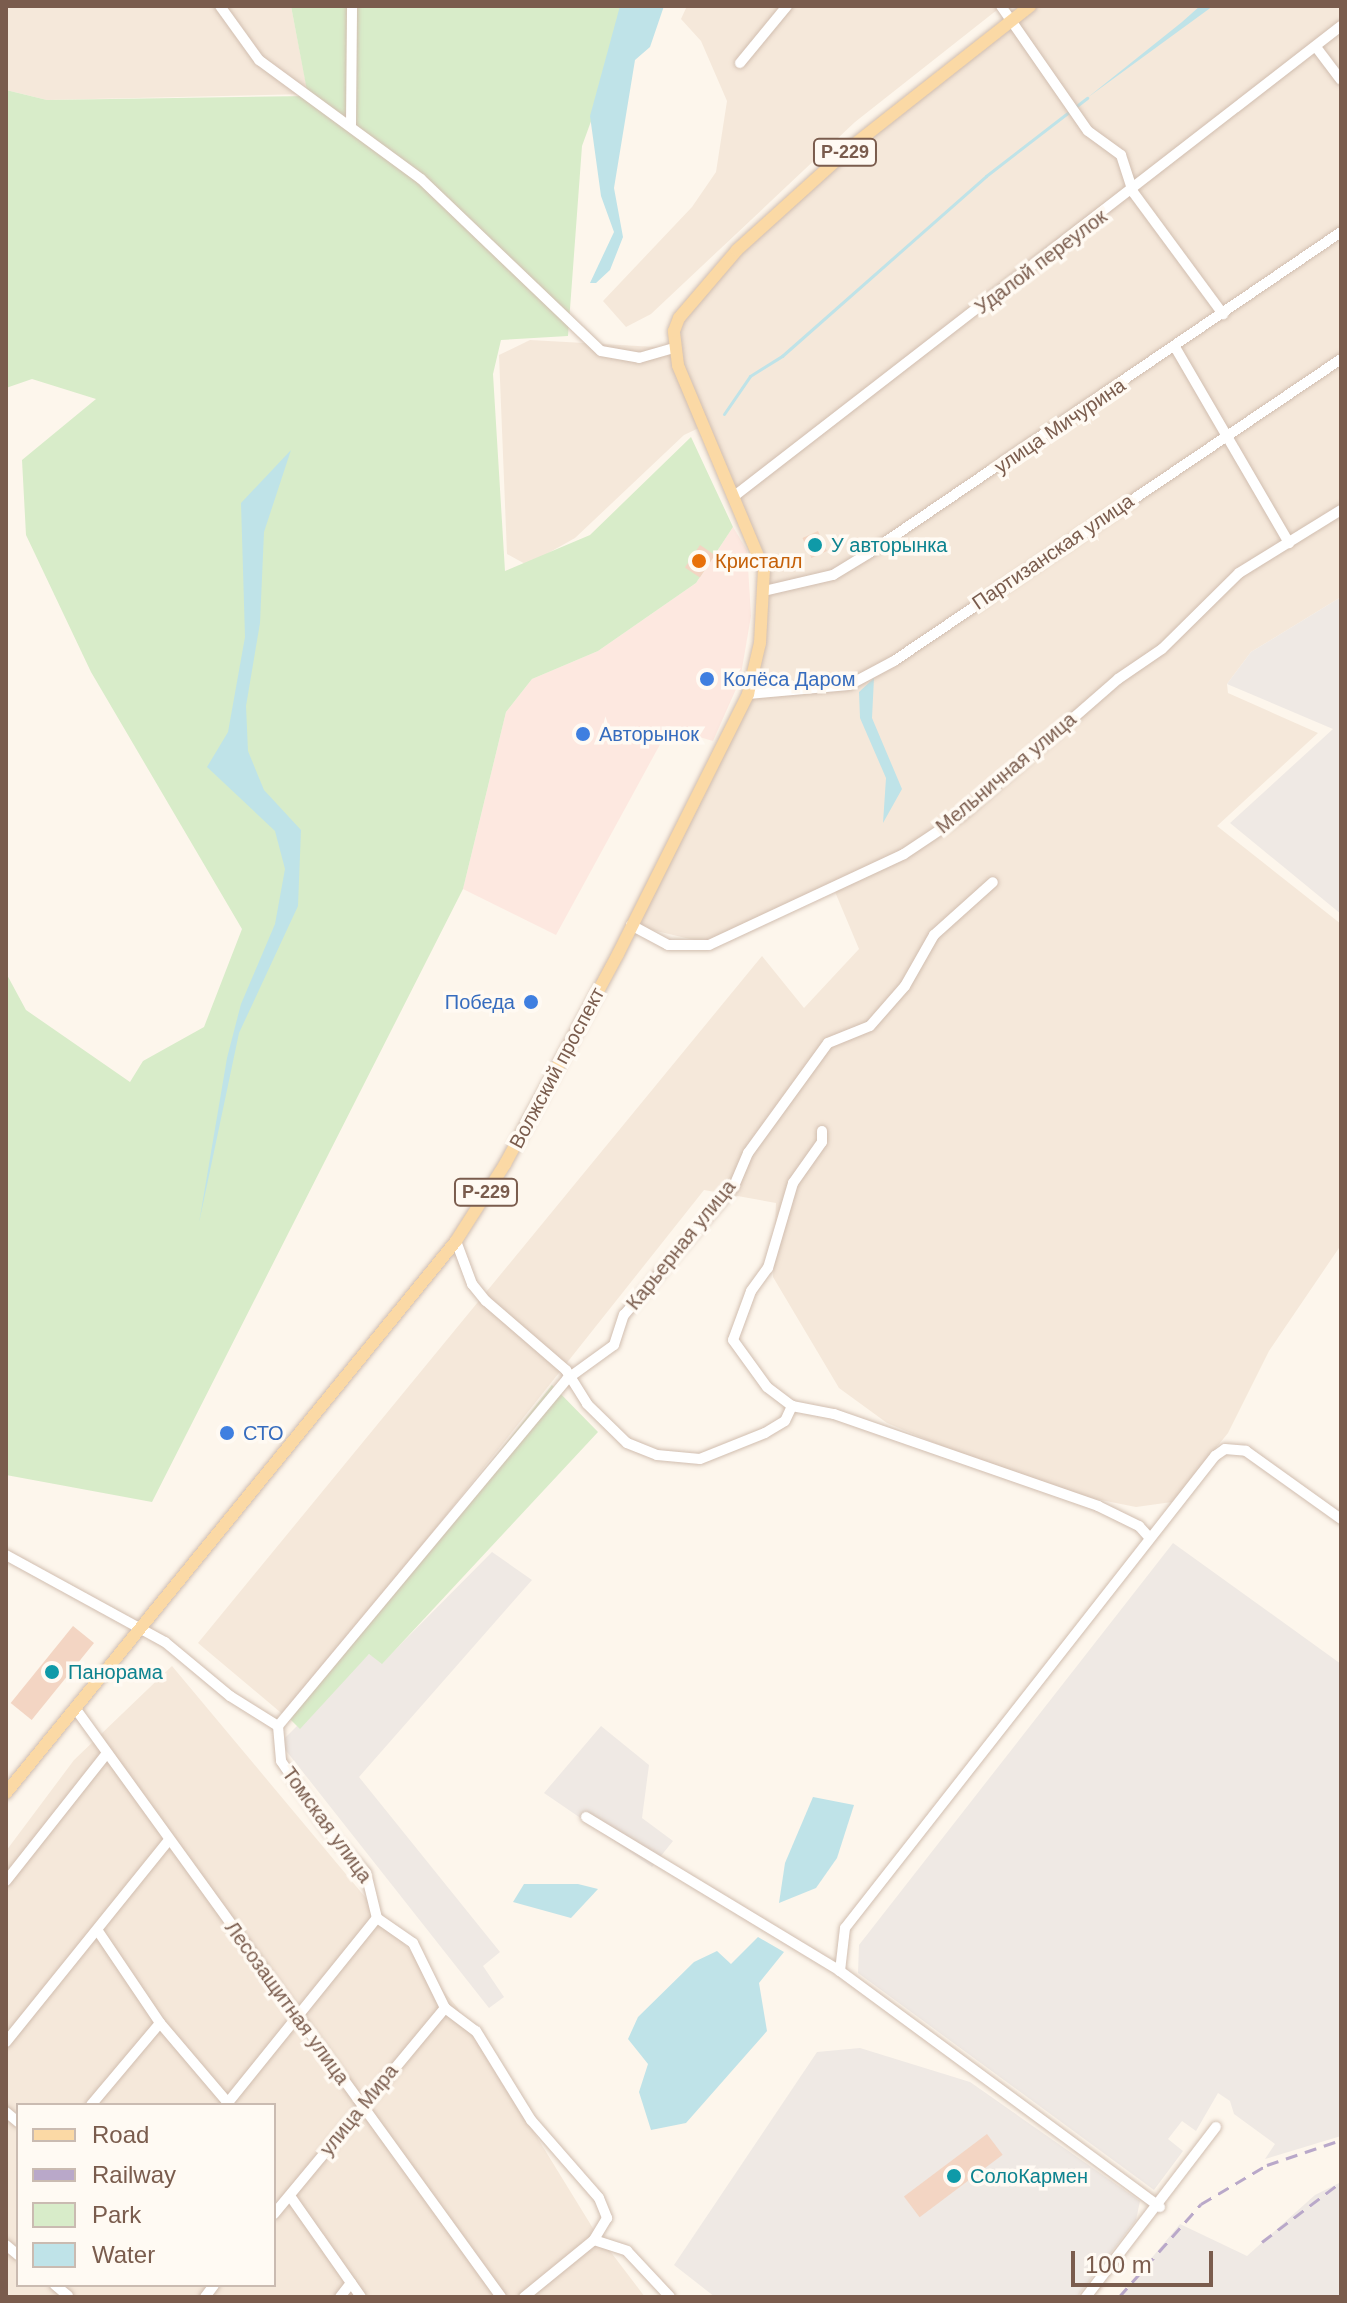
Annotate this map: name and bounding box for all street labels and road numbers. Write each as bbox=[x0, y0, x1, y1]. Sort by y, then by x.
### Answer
road number: Р-229 bbox=[811, 138, 879, 166]
street label: Удалой переулок bbox=[970, 205, 1112, 319]
street label: улица Мичурина bbox=[990, 373, 1130, 479]
street label: Партизанская улица bbox=[968, 489, 1138, 615]
street label: Мельничная улица bbox=[931, 707, 1081, 839]
street label: Волжский проспект bbox=[504, 983, 610, 1153]
street label: Карьерная улица bbox=[621, 1175, 741, 1315]
road number: Р-229 bbox=[452, 1178, 520, 1206]
street label: Томская улица bbox=[277, 1762, 377, 1888]
street label: Лесозащитная улица bbox=[220, 1917, 354, 2089]
street label: улица Мира bbox=[315, 2059, 403, 2161]

